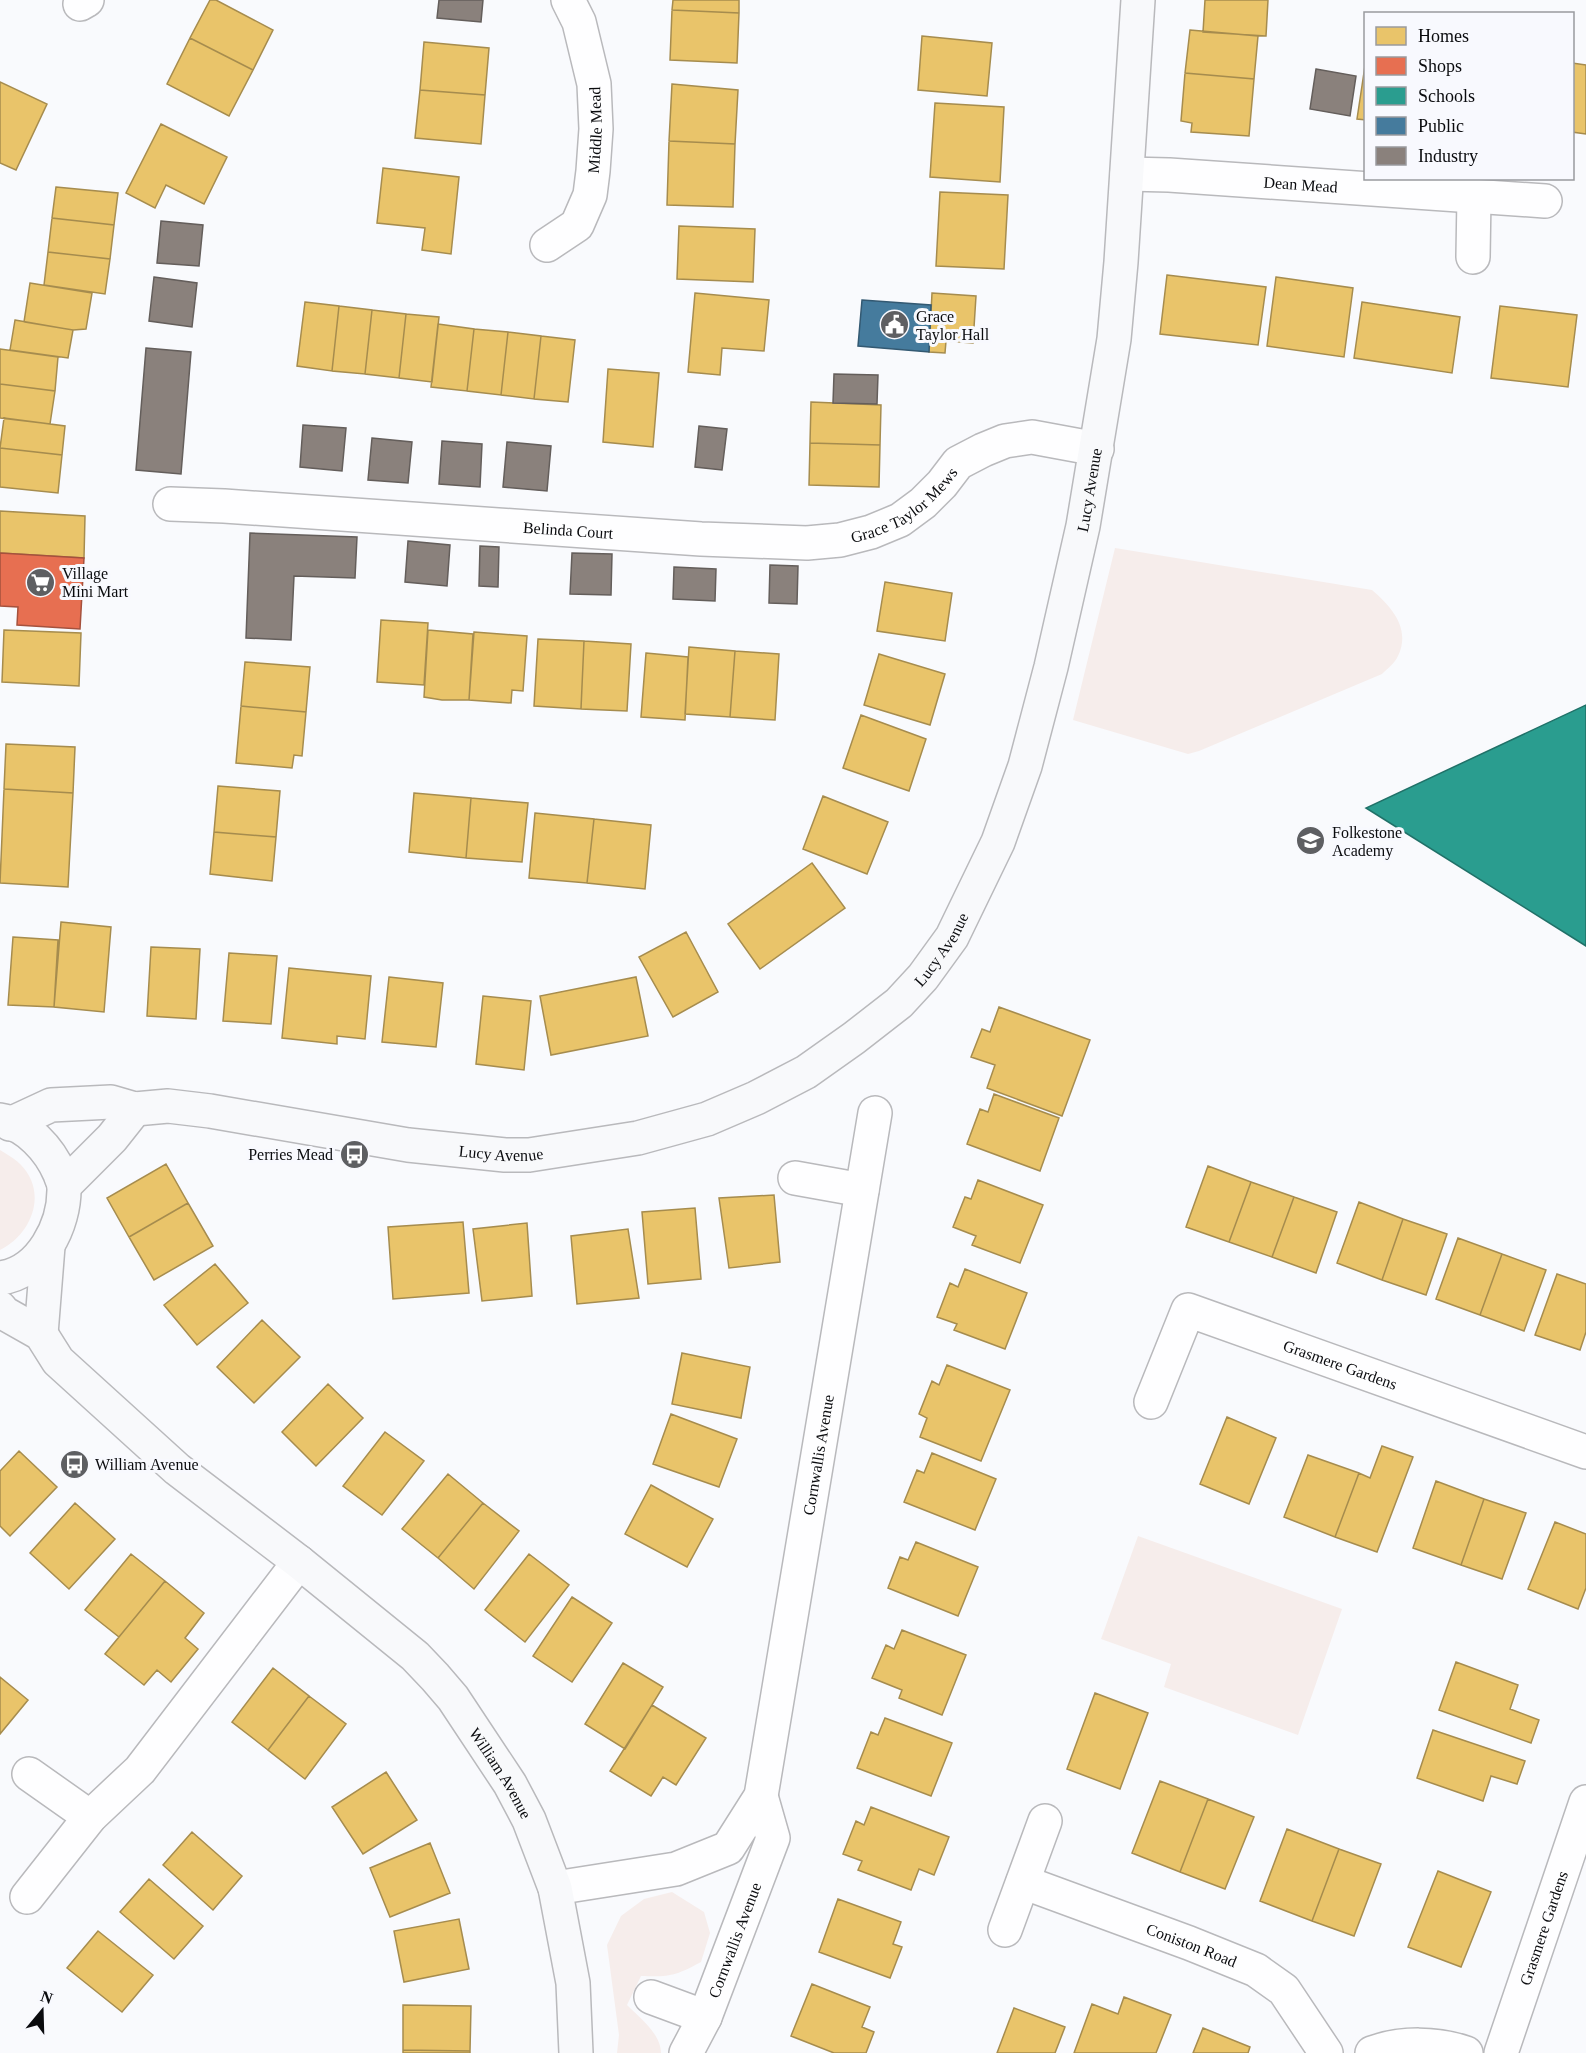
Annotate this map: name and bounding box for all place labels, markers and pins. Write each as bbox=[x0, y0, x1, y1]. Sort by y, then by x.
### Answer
place label: Grace Taylor Hall bbox=[916, 308, 990, 344]
public building icon: Grace Taylor Hall bbox=[879, 309, 911, 341]
place label: Village Mini Mart bbox=[62, 565, 129, 600]
supermarket icon: Village Mini Mart bbox=[25, 566, 57, 598]
place label: Folkestone Academy bbox=[1332, 824, 1402, 860]
school or university icon: Folkestone Academy bbox=[1295, 825, 1327, 857]
bus stop icon: Perries Mead bbox=[338, 1138, 370, 1170]
place label: Perries Mead bbox=[248, 1146, 333, 1163]
bus stop icon: William Avenue bbox=[58, 1448, 90, 1480]
place label: William Avenue bbox=[95, 1456, 198, 1473]

